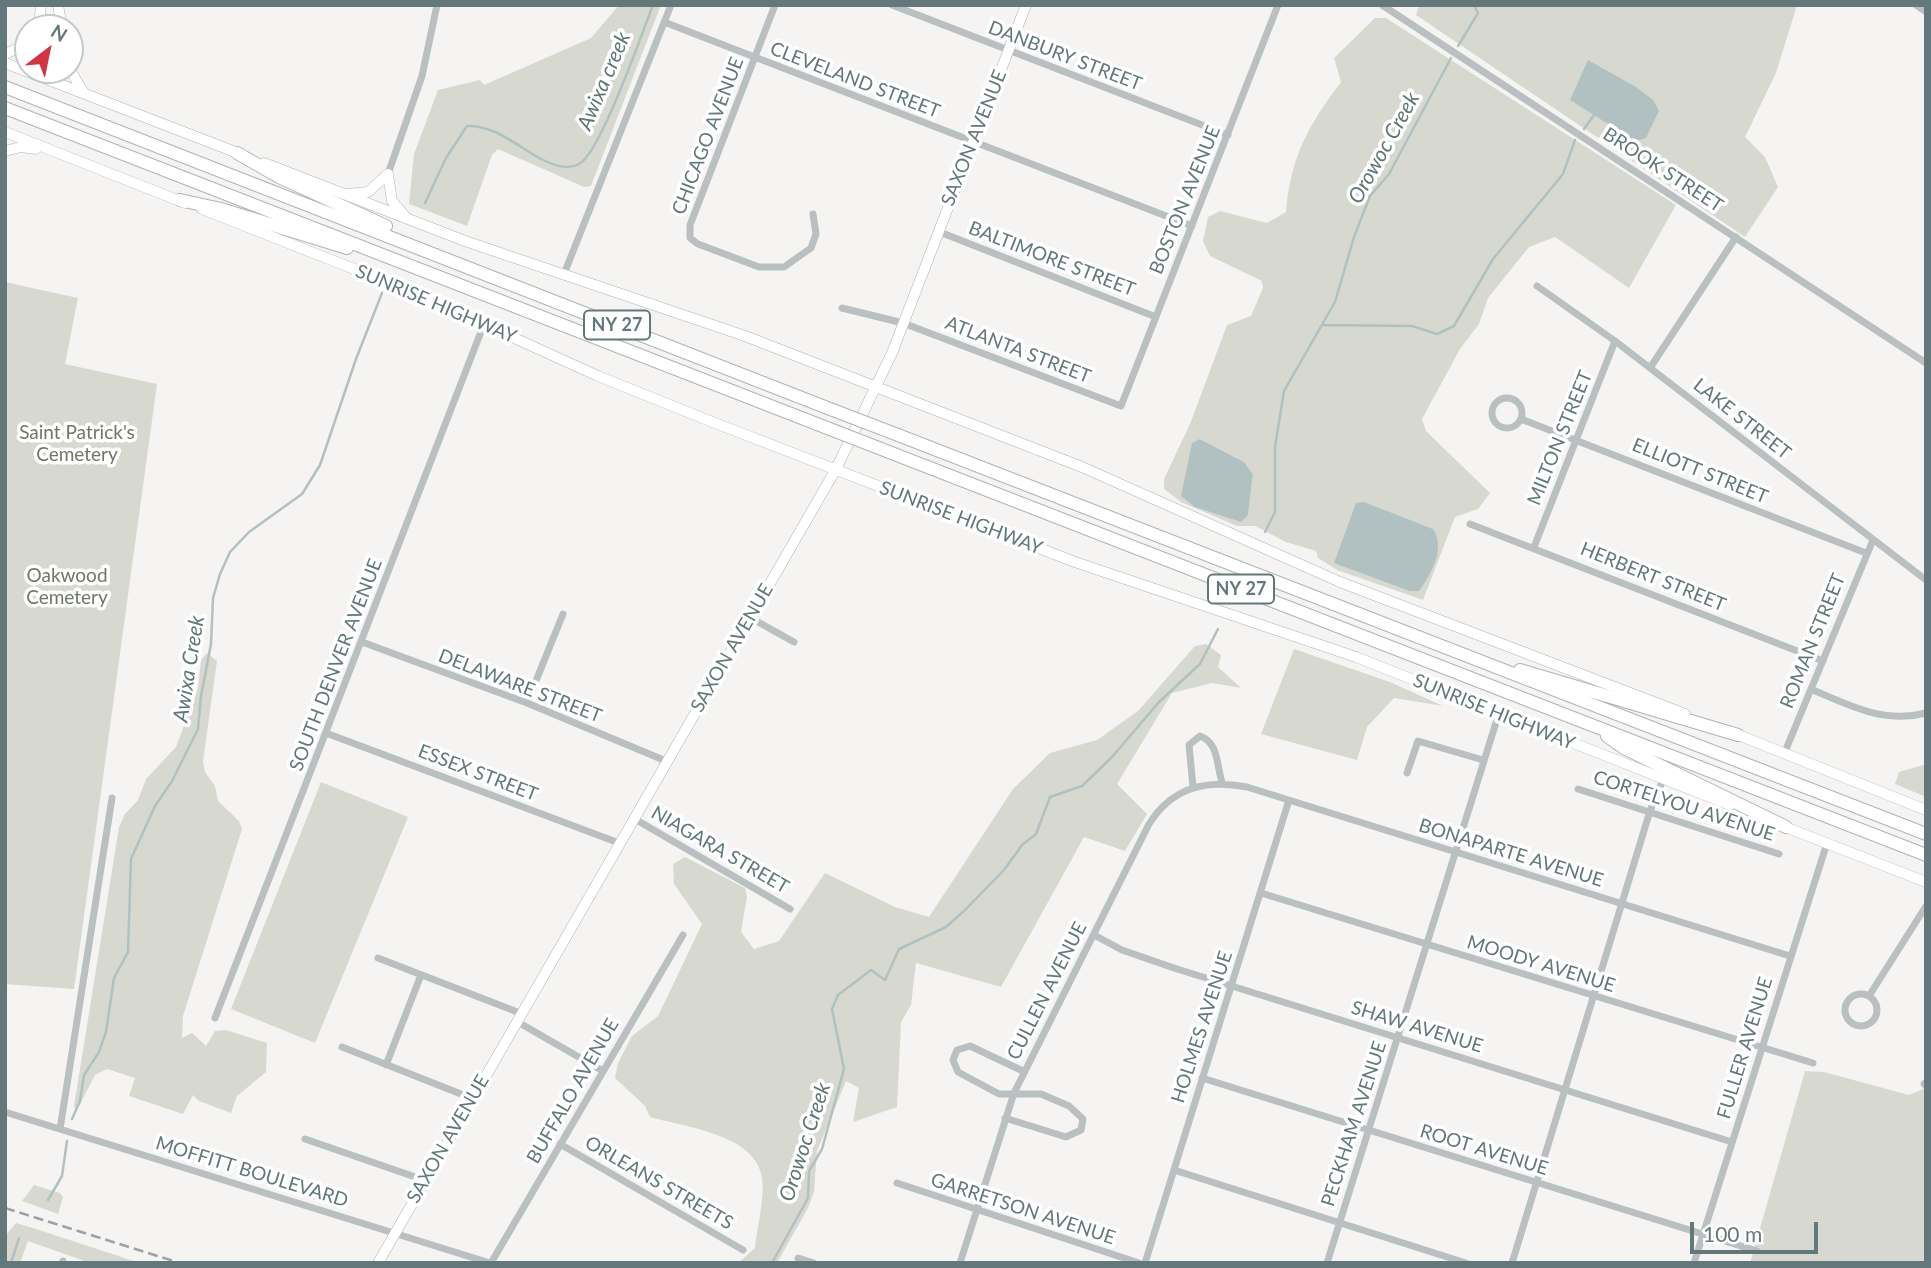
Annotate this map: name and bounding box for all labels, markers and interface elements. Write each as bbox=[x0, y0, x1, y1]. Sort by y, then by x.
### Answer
north arrow bbox=[14, 14, 84, 84]
street label: DANBURY STREET bbox=[985, 16, 1145, 96]
text: N bbox=[47, 19, 72, 46]
water label: Awixa creek bbox=[572, 28, 636, 134]
street label: CLEVELAND STREET bbox=[767, 37, 943, 123]
street label: CHICAGO AVENUE bbox=[667, 54, 749, 218]
street label: SAXON AVENUE bbox=[936, 67, 1012, 209]
water label: Orowoc Creek bbox=[1343, 88, 1425, 208]
street label: BOSTON AVENUE bbox=[1145, 122, 1225, 278]
street label: BROOK STREET bbox=[1599, 123, 1727, 217]
street label: BALTIMORE STREET bbox=[965, 217, 1139, 301]
street label: SUNRISE HIGHWAY bbox=[352, 260, 520, 348]
road number: NY 27 bbox=[584, 310, 650, 340]
street label: ATLANTA STREET bbox=[942, 312, 1094, 388]
street label: MILTON STREET bbox=[1523, 368, 1597, 508]
street label: LAKE STREET bbox=[1689, 374, 1795, 464]
park label: Saint Patrick's Cemetery bbox=[19, 422, 135, 466]
street label: ELLIOTT STREET bbox=[1629, 433, 1771, 509]
street label: SUNRISE HIGHWAY bbox=[876, 476, 1046, 560]
street label: HERBERT STREET bbox=[1577, 537, 1729, 617]
street label: SOUTH DENVER AVENUE bbox=[285, 556, 387, 774]
park label: Oakwood Cemetery bbox=[26, 565, 108, 609]
street label: ROMAN STREET bbox=[1776, 570, 1850, 712]
road number: NY 27 bbox=[1208, 574, 1274, 604]
street label: SAXON AVENUE bbox=[686, 580, 778, 716]
water label: Awixa Creek bbox=[168, 614, 210, 724]
street label: DELAWARE STREET bbox=[435, 644, 605, 728]
street label: SUNRISE HIGHWAY bbox=[1410, 669, 1578, 755]
street label: ESSEX STREET bbox=[415, 740, 541, 806]
street label: CORTELYOU AVENUE bbox=[1590, 766, 1778, 846]
street label: NIAGARA STREET bbox=[647, 801, 793, 899]
street label: BONAPARTE AVENUE bbox=[1416, 814, 1606, 892]
street label: CULLEN AVENUE bbox=[1002, 918, 1092, 1064]
street label: MOODY AVENUE bbox=[1464, 931, 1618, 997]
street label: HOLMES AVENUE bbox=[1167, 948, 1237, 1106]
street label: FULLER AVENUE bbox=[1713, 974, 1777, 1122]
street label: SHAW AVENUE bbox=[1348, 996, 1486, 1058]
street label: BUFFALO AVENUE bbox=[522, 1014, 624, 1168]
street label: PECKHAM AVENUE bbox=[1317, 1039, 1391, 1209]
street label: SAXON AVENUE bbox=[402, 1071, 494, 1207]
water label: Orowoc Creek bbox=[774, 1080, 836, 1204]
street label: ROOT AVENUE bbox=[1417, 1120, 1551, 1180]
street label: ORLEANS STREETS bbox=[581, 1131, 737, 1235]
street label: MOFFITT BOULEVARD bbox=[153, 1132, 351, 1212]
street label: GARRETSON AVENUE bbox=[928, 1168, 1118, 1250]
scale bar bbox=[1693, 1208, 1821, 1252]
text: 100 m bbox=[1703, 1221, 1762, 1246]

